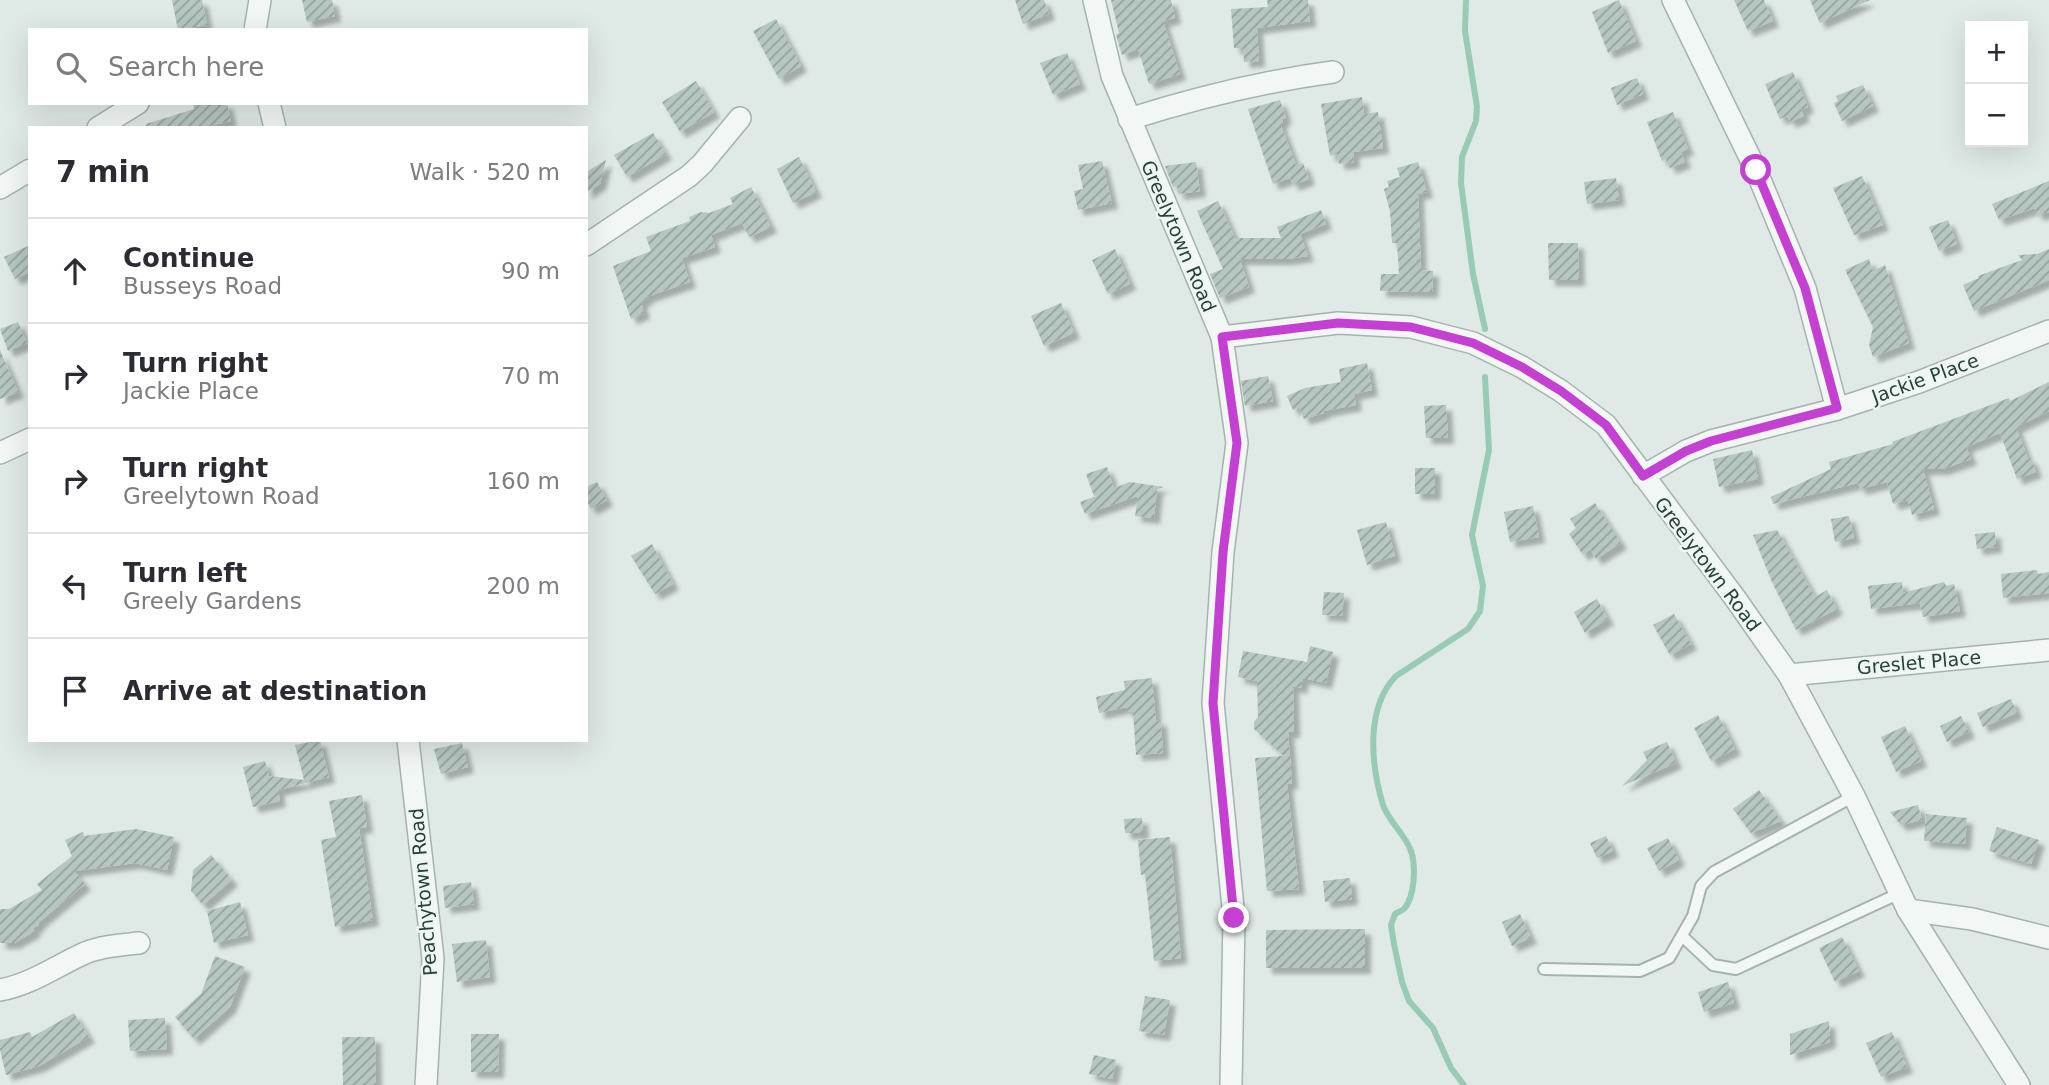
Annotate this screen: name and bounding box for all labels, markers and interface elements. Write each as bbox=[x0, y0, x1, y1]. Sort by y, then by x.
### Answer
map controls bbox=[1965, 21, 2028, 147]
button: + bbox=[1965, 21, 2028, 84]
search box bbox=[28, 28, 588, 105]
icon: search bbox=[52, 48, 90, 86]
text: Search here bbox=[108, 52, 264, 82]
button: − bbox=[1965, 84, 2028, 147]
text: 7 min bbox=[56, 154, 150, 189]
route start bbox=[1740, 154, 1771, 185]
street label: Greelytown Road bbox=[1137, 157, 1221, 315]
text: Walk · 520 m bbox=[409, 159, 560, 185]
text: Continue bbox=[123, 243, 254, 273]
icon: ahead bbox=[56, 252, 94, 290]
text: 90 m bbox=[501, 258, 560, 284]
text: Busseys Road bbox=[123, 273, 282, 299]
text: Turn right bbox=[123, 348, 268, 378]
street label: Jackie Place bbox=[1868, 348, 1981, 408]
icon: right bbox=[56, 357, 94, 395]
text: 70 m bbox=[501, 363, 560, 389]
text: Jackie Place bbox=[123, 378, 259, 404]
text: Turn right bbox=[123, 453, 268, 483]
icon: right bbox=[56, 462, 94, 500]
text: 160 m bbox=[486, 468, 560, 494]
text: Greelytown Road bbox=[123, 483, 320, 509]
street label: Greelytown Road bbox=[1650, 493, 1766, 635]
text: Turn left bbox=[123, 558, 247, 588]
icon: left bbox=[56, 567, 94, 605]
text: 200 m bbox=[486, 573, 560, 599]
text: Greely Gardens bbox=[123, 588, 302, 614]
street label: Greslet Place bbox=[1856, 646, 1982, 678]
icon: arrive bbox=[56, 672, 94, 710]
text: Arrive at destination bbox=[123, 676, 427, 706]
street label: Peachytown Road bbox=[405, 807, 441, 977]
route end bbox=[1218, 902, 1249, 933]

